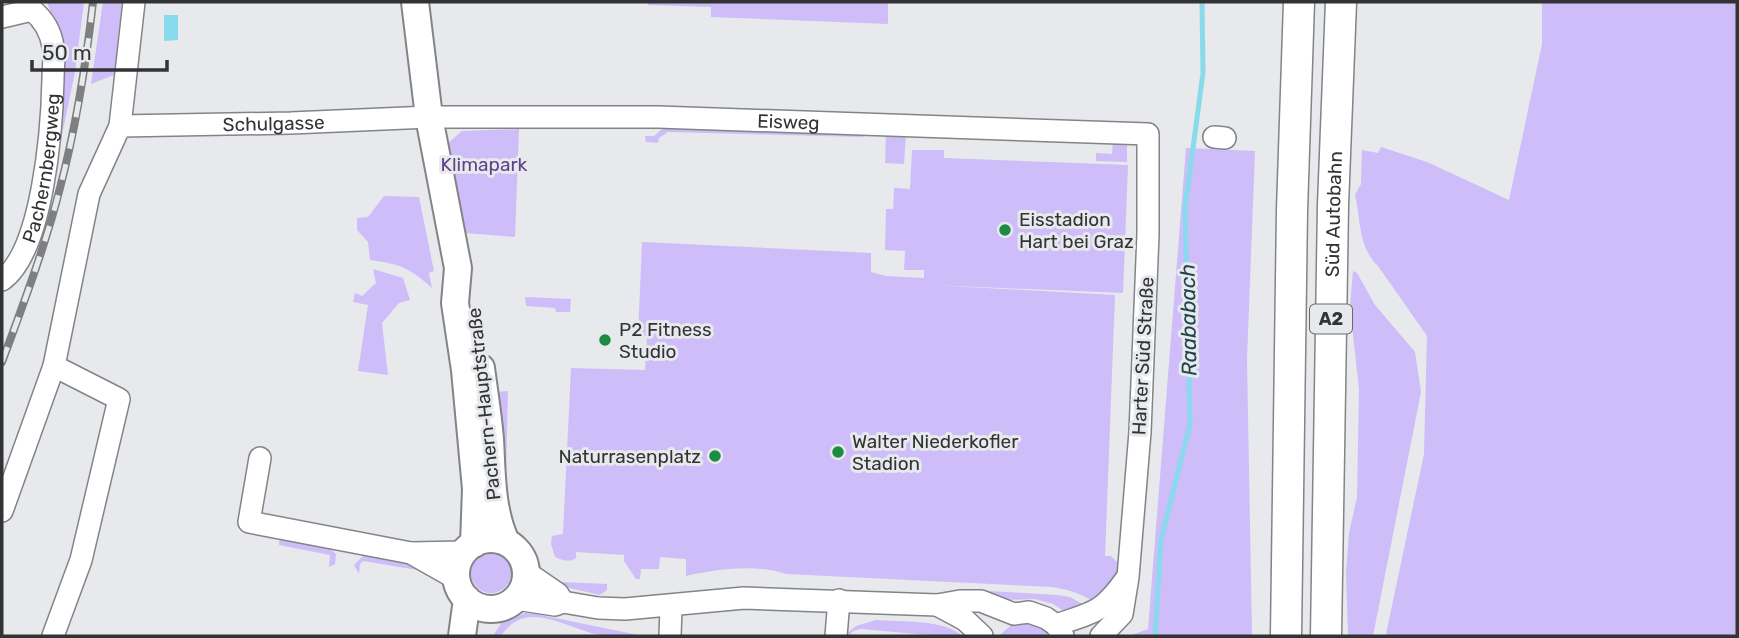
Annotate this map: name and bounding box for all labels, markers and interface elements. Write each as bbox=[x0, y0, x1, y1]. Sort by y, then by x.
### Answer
scale bar bbox=[32, 28, 166, 72]
text: 50 m bbox=[42, 40, 92, 65]
street label: Pachernbergweg bbox=[17, 93, 64, 246]
street label: Eisweg bbox=[757, 109, 820, 134]
street label: Schulgasse bbox=[223, 110, 325, 136]
street label: Süd Autobahn bbox=[1320, 151, 1347, 277]
park label: Klimapark bbox=[441, 153, 528, 176]
place label: Eisstadion Hart bei Graz bbox=[1019, 208, 1134, 253]
marker: Eisstadion Hart bei Graz bbox=[997, 222, 1013, 238]
water label: Raababach bbox=[1175, 264, 1201, 376]
street label: Harter Süd Straße bbox=[1127, 276, 1159, 436]
road number: A2 bbox=[1310, 304, 1352, 334]
street label: Pachern-Hauptstraße bbox=[462, 307, 506, 501]
place label: P2 Fitness Studio bbox=[619, 318, 712, 363]
marker: P2 Fitness Studio bbox=[597, 332, 613, 348]
place label: Walter Niederkofler Stadion bbox=[852, 430, 1019, 475]
marker: Walter Niederkofler Stadion bbox=[830, 444, 846, 460]
place label: Naturrasenplatz bbox=[558, 445, 701, 468]
marker: Naturrasenplatz bbox=[707, 448, 723, 464]

